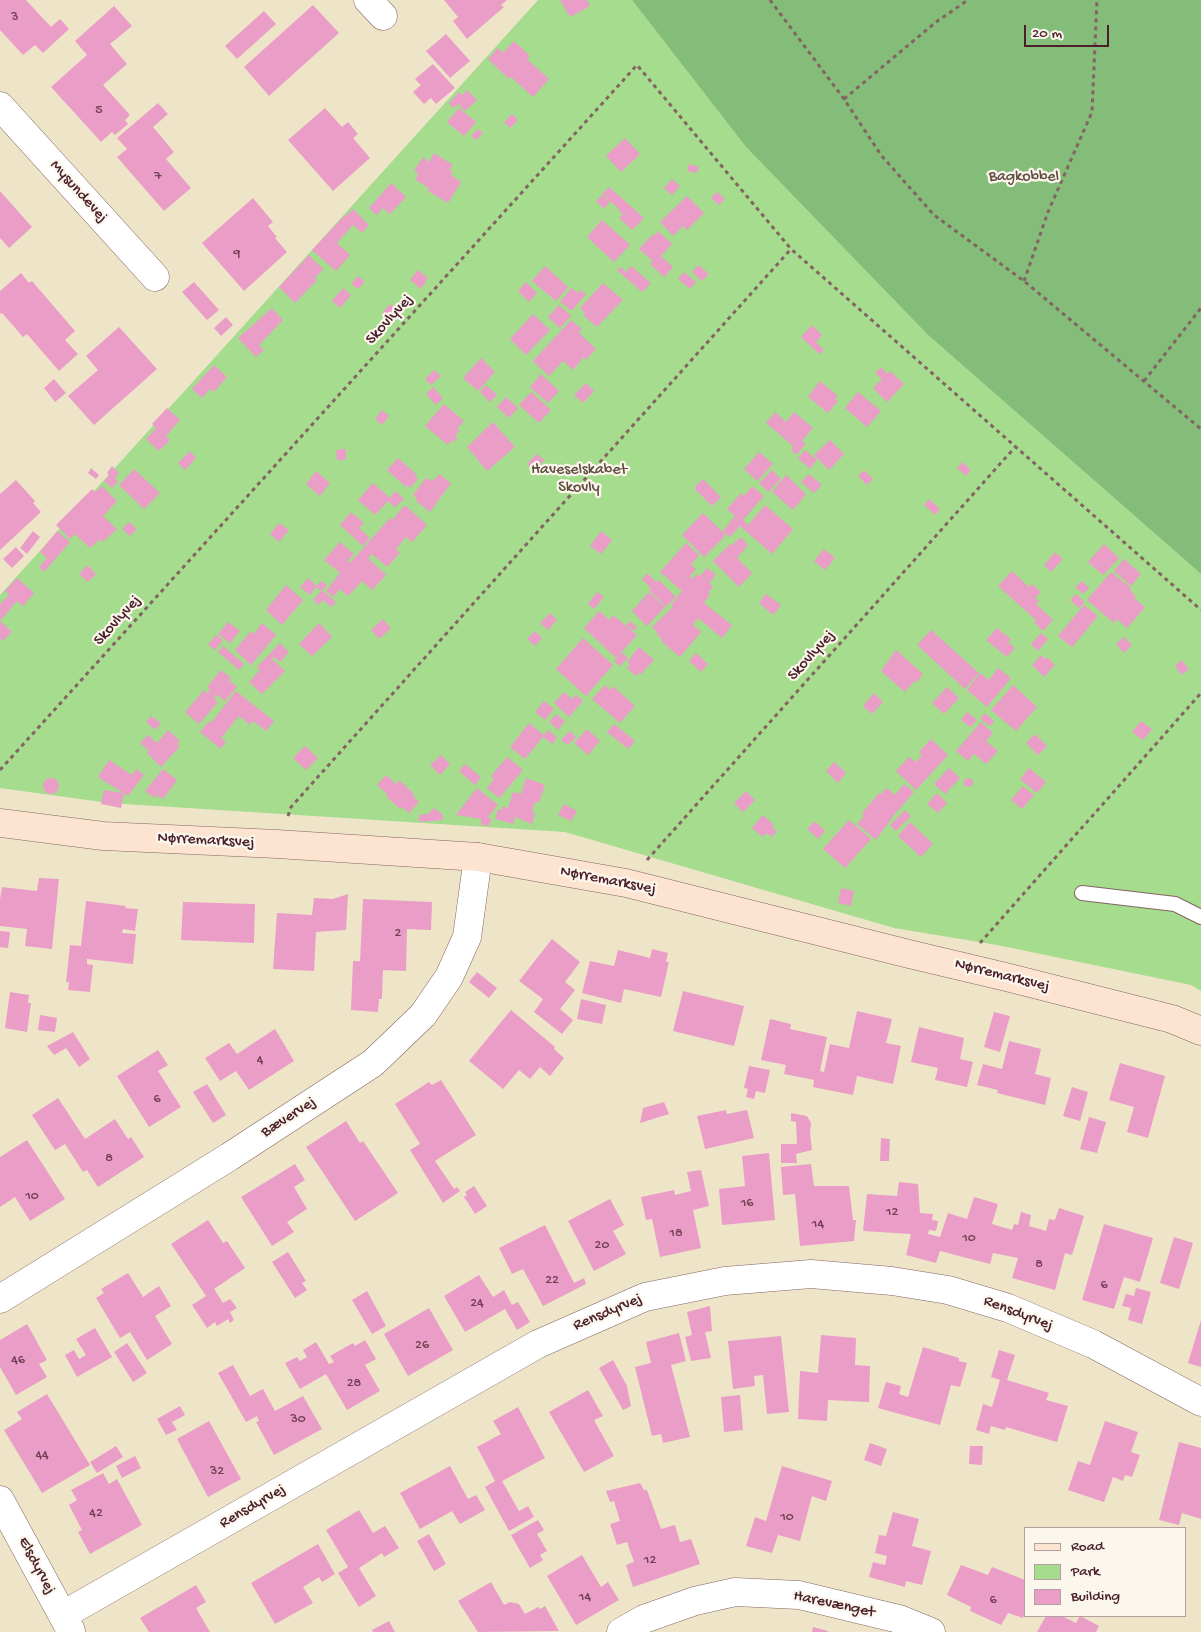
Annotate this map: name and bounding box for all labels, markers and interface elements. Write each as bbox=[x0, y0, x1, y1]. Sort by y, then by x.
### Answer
house number: 3 bbox=[11, 10, 19, 26]
scale bar bbox=[1026, 15, 1111, 47]
text: 20 m bbox=[1032, 25, 1062, 43]
house number: 5 bbox=[95, 103, 103, 119]
street label: Mysundevej bbox=[45, 157, 111, 227]
park label: Bagkobbel bbox=[989, 168, 1059, 188]
house number: 7 bbox=[154, 169, 162, 185]
house number: 9 bbox=[233, 247, 241, 263]
street label: Skovlyvej bbox=[362, 291, 418, 349]
park label: Haveselskabet Skovly bbox=[531, 461, 627, 499]
street label: Skovlyvej bbox=[90, 592, 146, 650]
street label: Skovlyvej bbox=[784, 627, 840, 685]
street label: Nørremarksvej bbox=[157, 829, 255, 853]
street label: Nørremarksvej bbox=[558, 862, 658, 900]
house number: 2 bbox=[395, 926, 401, 942]
street label: Nørremarksvej bbox=[953, 955, 1051, 997]
house number: 4 bbox=[257, 1053, 263, 1069]
house number: 6 bbox=[153, 1092, 161, 1108]
street label: Bævervej bbox=[258, 1093, 320, 1143]
house number: 8 bbox=[105, 1151, 113, 1167]
house number: 10 bbox=[25, 1189, 39, 1205]
house number: 16 bbox=[741, 1196, 753, 1212]
house number: 12 bbox=[886, 1205, 898, 1221]
house number: 14 bbox=[812, 1217, 824, 1233]
house number: 18 bbox=[669, 1226, 683, 1242]
house number: 10 bbox=[962, 1231, 976, 1247]
house number: 20 bbox=[595, 1238, 609, 1254]
house number: 8 bbox=[1035, 1257, 1043, 1273]
house number: 22 bbox=[545, 1273, 559, 1289]
house number: 6 bbox=[1100, 1278, 1108, 1294]
street label: Rensdyrvej bbox=[571, 1290, 645, 1336]
street label: Rensdyrvej bbox=[980, 1292, 1056, 1336]
house number: 24 bbox=[470, 1296, 484, 1312]
house number: 26 bbox=[415, 1338, 429, 1354]
house number: 46 bbox=[11, 1353, 25, 1369]
house number: 28 bbox=[347, 1376, 361, 1392]
house number: 30 bbox=[290, 1412, 306, 1428]
house number: 44 bbox=[35, 1448, 49, 1464]
house number: 32 bbox=[210, 1464, 224, 1480]
street label: Rensdyrvej bbox=[217, 1480, 289, 1534]
house number: 42 bbox=[89, 1506, 103, 1522]
house number: 10 bbox=[780, 1510, 794, 1526]
legend bbox=[1024, 1527, 1186, 1617]
street label: Elsdyrvej bbox=[13, 1534, 59, 1598]
text: Road bbox=[1071, 1538, 1104, 1556]
house number: 12 bbox=[644, 1553, 656, 1569]
text: Park bbox=[1071, 1563, 1100, 1581]
street label: Harevænget bbox=[791, 1587, 877, 1623]
text: Building bbox=[1071, 1588, 1120, 1606]
house number: 14 bbox=[579, 1590, 591, 1606]
house number: 6 bbox=[989, 1593, 997, 1609]

